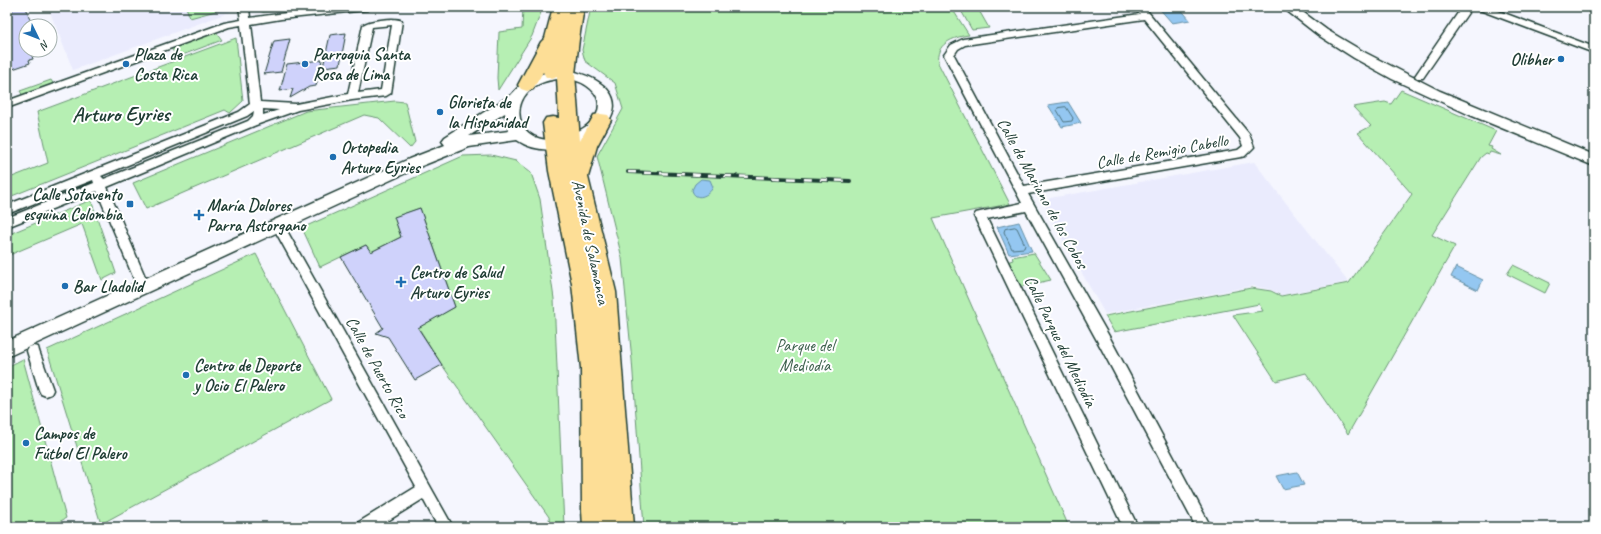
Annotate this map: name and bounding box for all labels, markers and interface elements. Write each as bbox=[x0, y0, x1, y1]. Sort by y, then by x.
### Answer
north arrow bbox=[18, 18, 58, 58]
text: N bbox=[36, 38, 53, 54]
place label: Plaza de Costa Rica bbox=[134, 44, 198, 85]
place label: Parroquia Santa Rosa de Lima bbox=[313, 44, 411, 85]
place label: Olibher bbox=[1511, 49, 1555, 70]
marker: Olibher bbox=[1556, 54, 1566, 64]
marker: Plaza de Costa Rica bbox=[121, 59, 131, 69]
marker: Parroquia Santa Rosa de Lima bbox=[300, 59, 310, 69]
place label: Glorieta de la Hispanidad bbox=[448, 92, 530, 133]
district label: Arturo Eyries bbox=[72, 101, 172, 127]
marker: Glorieta de la Hispanidad bbox=[435, 107, 445, 117]
street label: Calle de Mariano de los Cobos bbox=[992, 114, 1094, 274]
street label: Calle de Remigio Cabello bbox=[1095, 129, 1230, 173]
place label: Ortopedia Arturo Eyries bbox=[341, 137, 422, 178]
marker: Ortopedia Arturo Eyries bbox=[328, 152, 338, 162]
street label: Avenida de Salamanca bbox=[567, 178, 614, 307]
place label: Calle Sotavento esquina Colombia bbox=[23, 184, 124, 225]
place label: María Dolores Parra Astorgano bbox=[207, 195, 307, 236]
marker: Calle Sotavento esquina Colombia bbox=[125, 199, 135, 209]
marker: María Dolores Parra Astorgano bbox=[194, 210, 204, 220]
place label: Centro de Salud Arturo Eyries bbox=[410, 262, 505, 303]
street label: Calle Parque del Mediodía bbox=[1020, 272, 1102, 412]
place label: Bar Lladolid bbox=[73, 276, 146, 297]
marker: Centro de Salud Arturo Eyries bbox=[395, 276, 407, 288]
marker: Bar Lladolid bbox=[60, 281, 70, 291]
street label: Calle de Puerto Rico bbox=[341, 313, 415, 423]
park label: Parque del Mediodía bbox=[776, 335, 837, 376]
place label: Centro de Deporte y Ocio El Palero bbox=[192, 355, 301, 396]
marker: Centro de Deporte y Ocio El Palero bbox=[181, 370, 191, 380]
place label: Campos de Fútbol El Palero bbox=[34, 423, 129, 464]
marker: Campos de Fútbol El Palero bbox=[21, 438, 31, 448]

